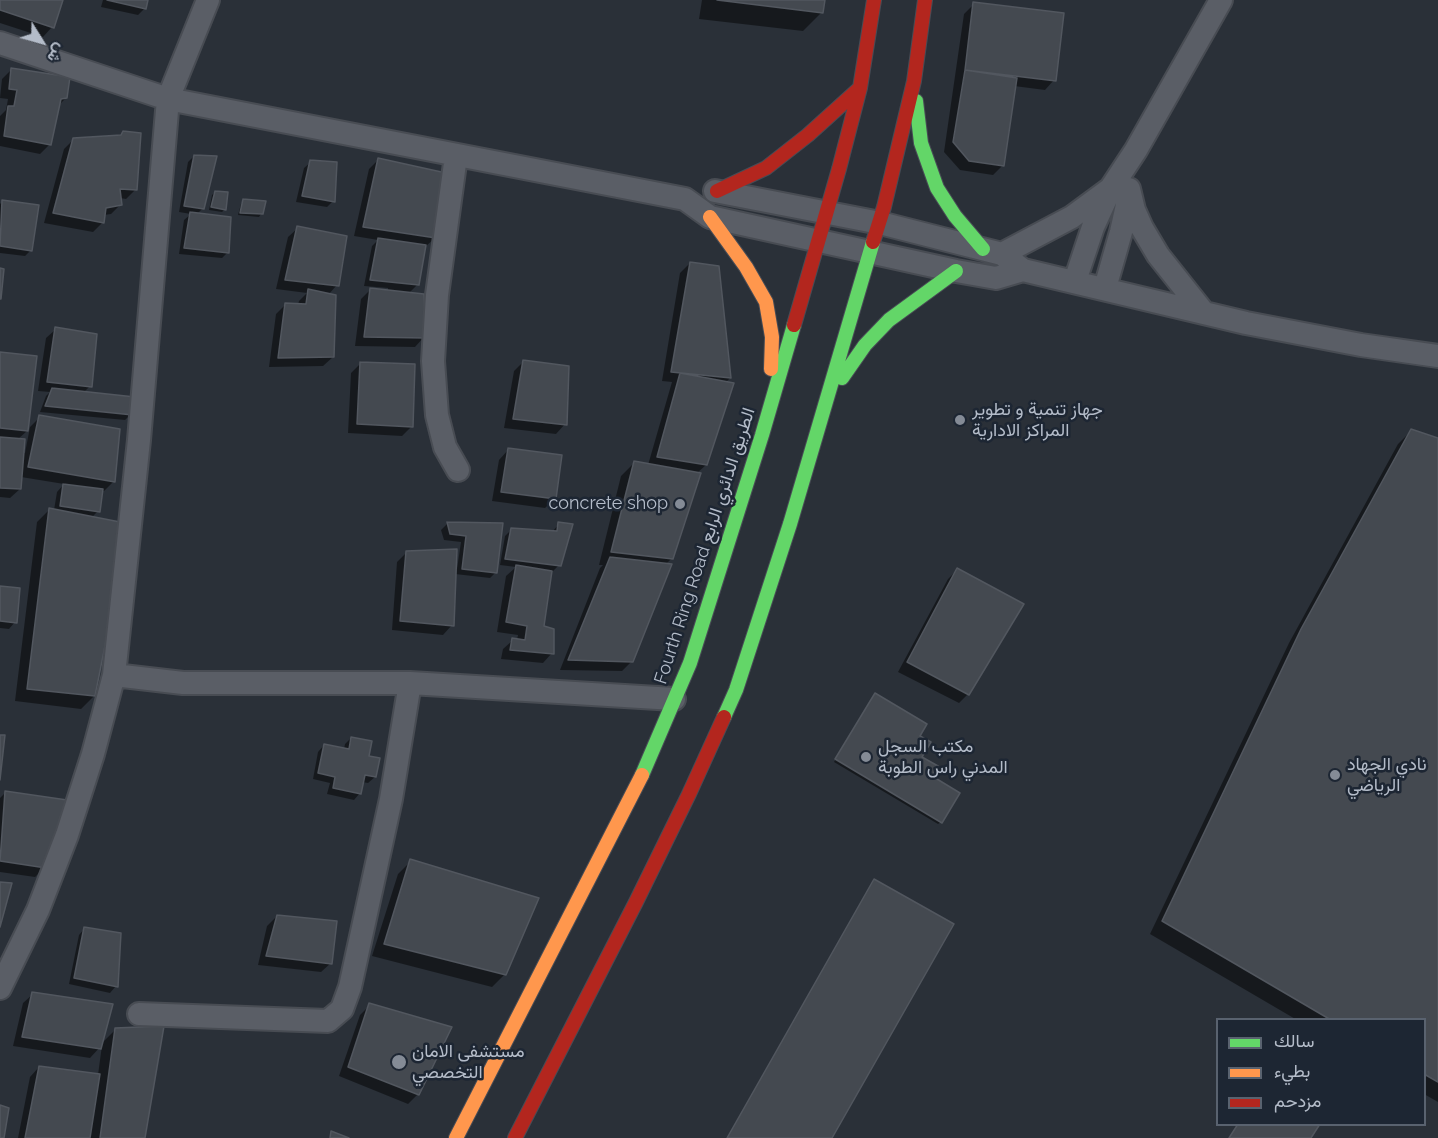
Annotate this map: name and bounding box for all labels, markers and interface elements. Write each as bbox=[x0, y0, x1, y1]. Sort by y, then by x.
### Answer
north arrow bbox=[12, 12, 72, 72]
text: ش bbox=[43, 40, 70, 67]
place label: جهاز تنمية و تطوير المراكز الادارية bbox=[972, 399, 1103, 442]
street label: Fourth Ring Road الطريق الدائري الرابع bbox=[650, 405, 760, 687]
marker: جهاز تنمية و تطوير المراكز الادارية bbox=[953, 413, 967, 427]
place label: concrete shop bbox=[549, 493, 668, 515]
marker: concrete shop bbox=[673, 497, 687, 511]
place label: مكتب السجل المدني راس الطوبة bbox=[878, 736, 1008, 778]
marker: مكتب السجل المدني راس الطوبة bbox=[859, 750, 873, 764]
place label: نادي الجهاد الرياضي bbox=[1347, 754, 1427, 796]
marker: نادي الجهاد الرياضي bbox=[1328, 768, 1342, 782]
legend bbox=[1216, 1018, 1426, 1126]
text: سالك bbox=[1274, 1030, 1314, 1051]
place label: مستشفى الامان التخصصي bbox=[412, 1041, 525, 1084]
marker: مستشفى الامان التخصصي bbox=[390, 1053, 408, 1071]
text: بطيء bbox=[1274, 1060, 1310, 1081]
text: مزدحم bbox=[1274, 1090, 1321, 1111]

